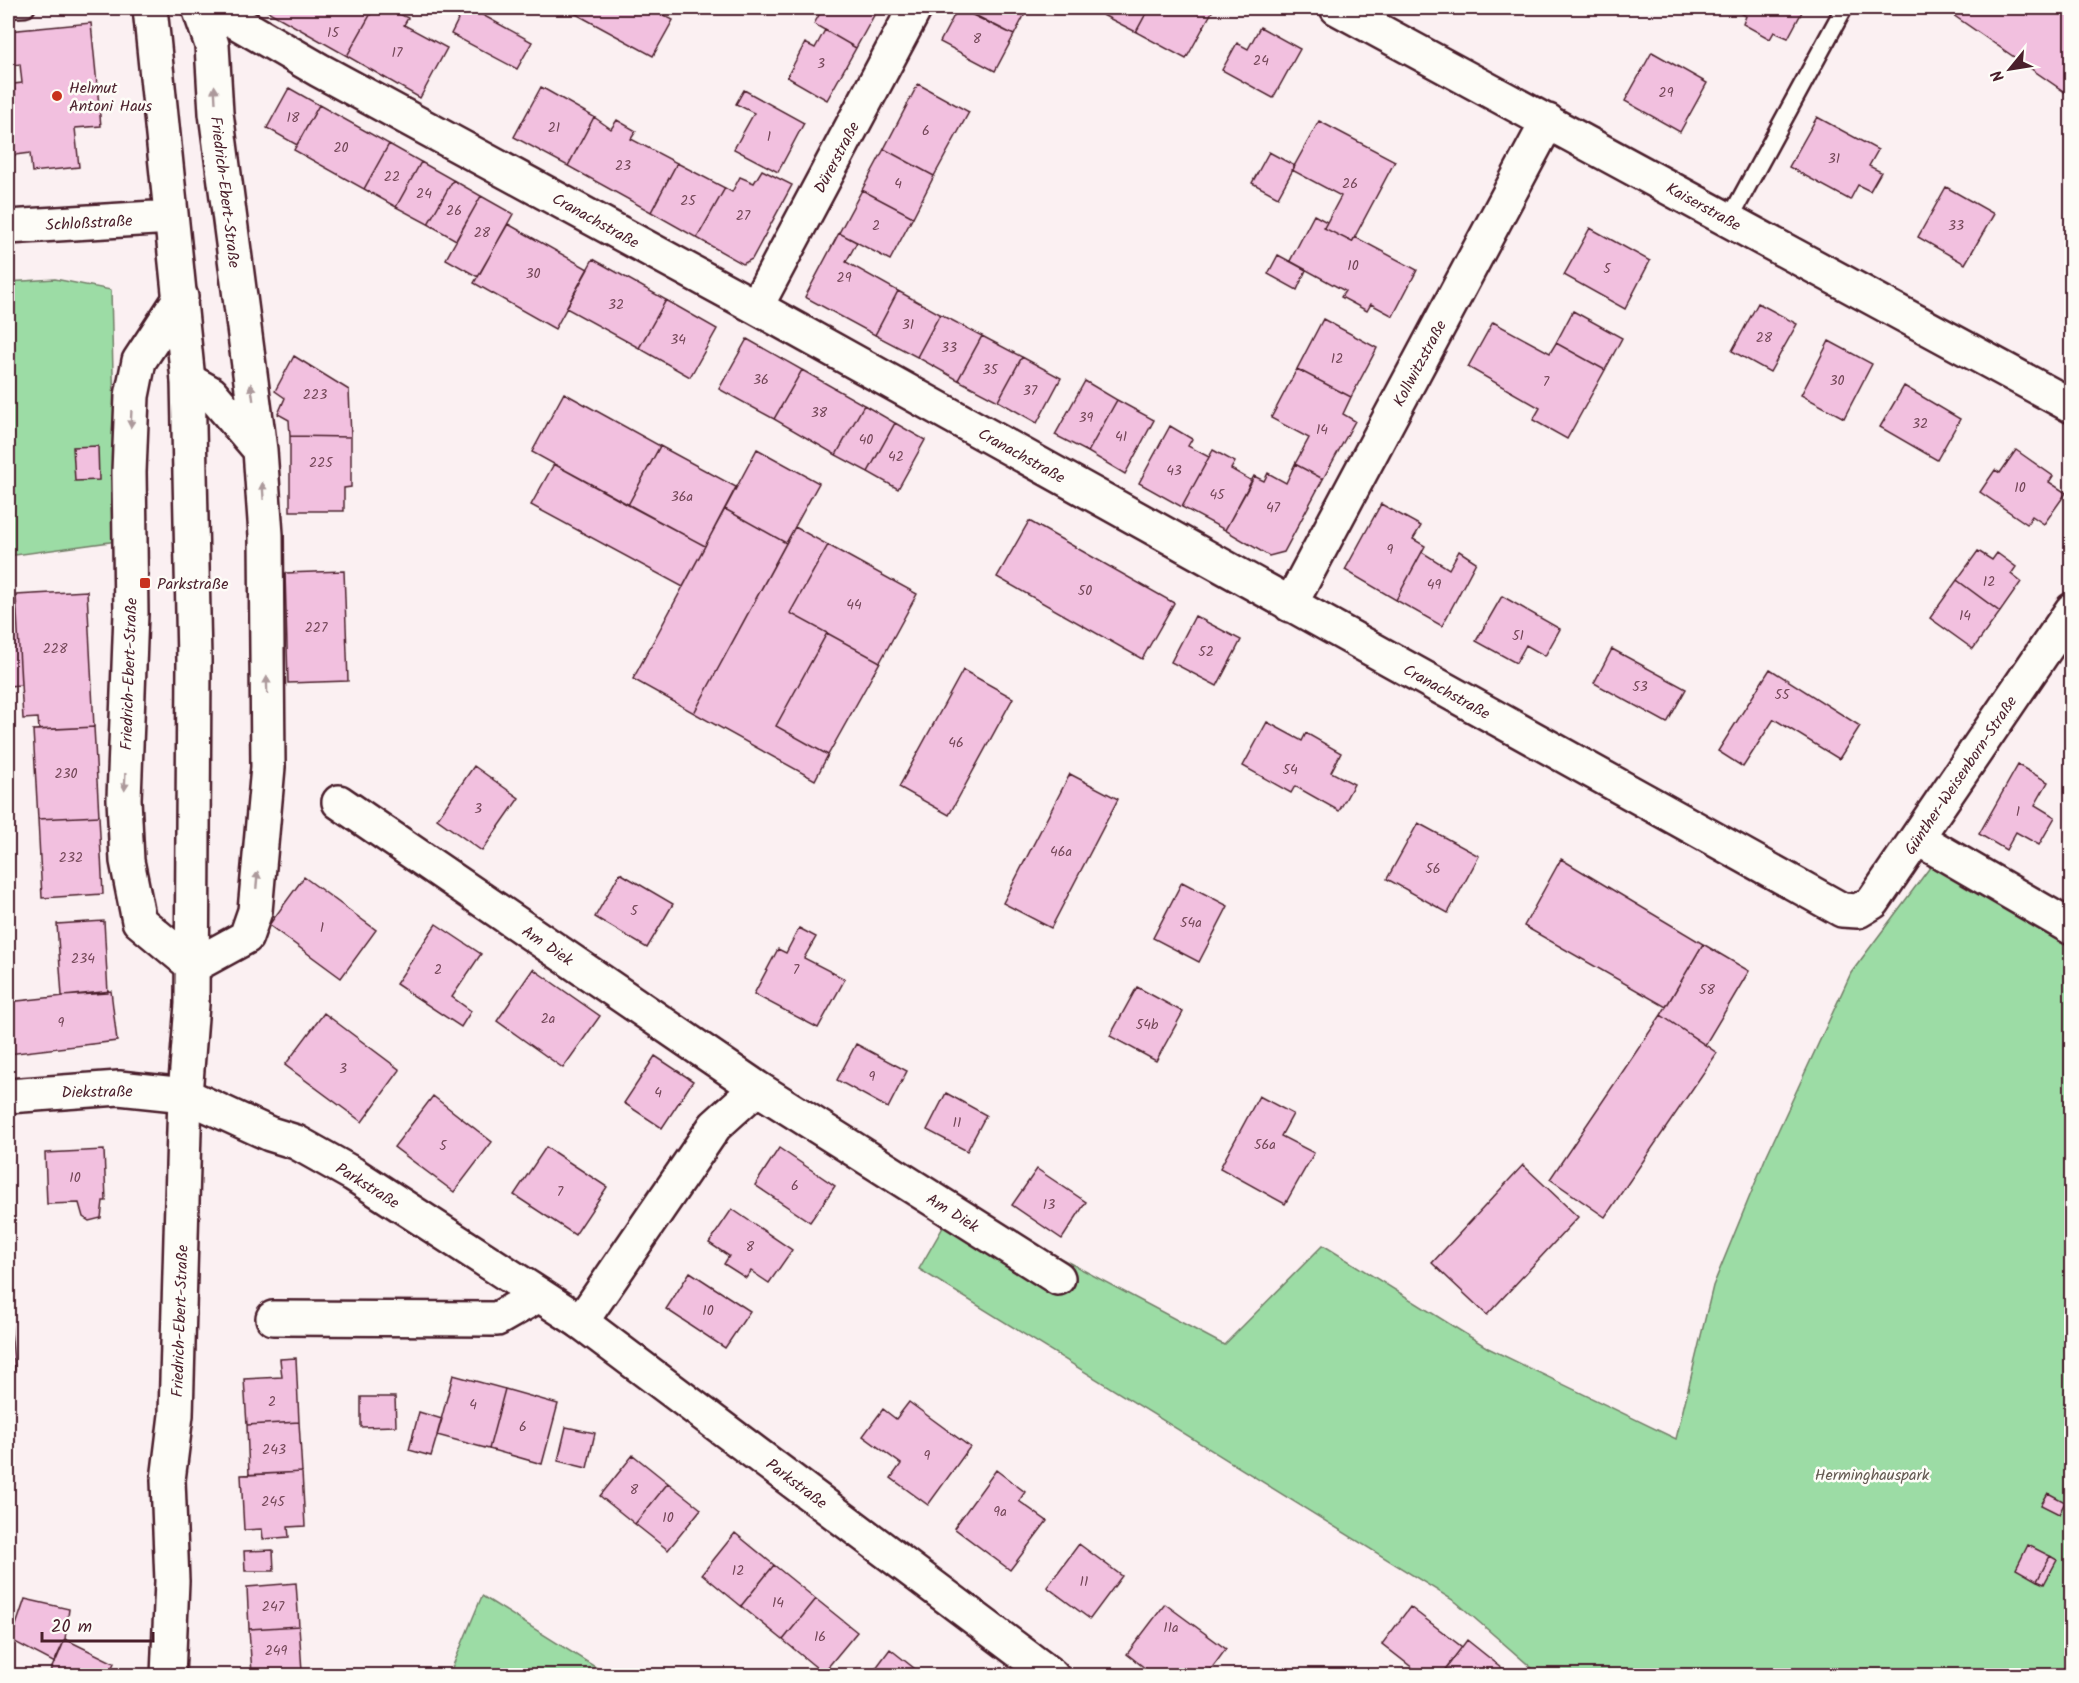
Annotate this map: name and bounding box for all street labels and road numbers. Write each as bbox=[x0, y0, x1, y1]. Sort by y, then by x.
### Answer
street label: Friedrich-Ebert-Straße bbox=[203, 115, 246, 269]
street label: Dürerstraße bbox=[808, 117, 867, 198]
street label: Kaiserstraße bbox=[1661, 176, 1745, 238]
street label: Cranachstraße bbox=[547, 187, 644, 256]
street label: Schloßstraße bbox=[45, 209, 133, 238]
street label: Kollwitzstraße bbox=[1387, 316, 1454, 411]
street label: Cranachstraße bbox=[973, 422, 1070, 491]
street label: Friedrich-Ebert-Straße bbox=[114, 597, 145, 751]
street label: Cranachstraße bbox=[1398, 658, 1495, 727]
street label: Günther-Weisenborn-Straße bbox=[1898, 691, 2024, 861]
street label: Am Diek bbox=[516, 920, 578, 973]
street label: Diekstraße bbox=[61, 1079, 133, 1106]
street label: Parkstraße bbox=[330, 1157, 404, 1216]
street label: Am Diek bbox=[921, 1187, 984, 1239]
street label: Friedrich-Ebert-Straße bbox=[165, 1244, 196, 1398]
street label: Parkstraße bbox=[760, 1453, 832, 1516]

